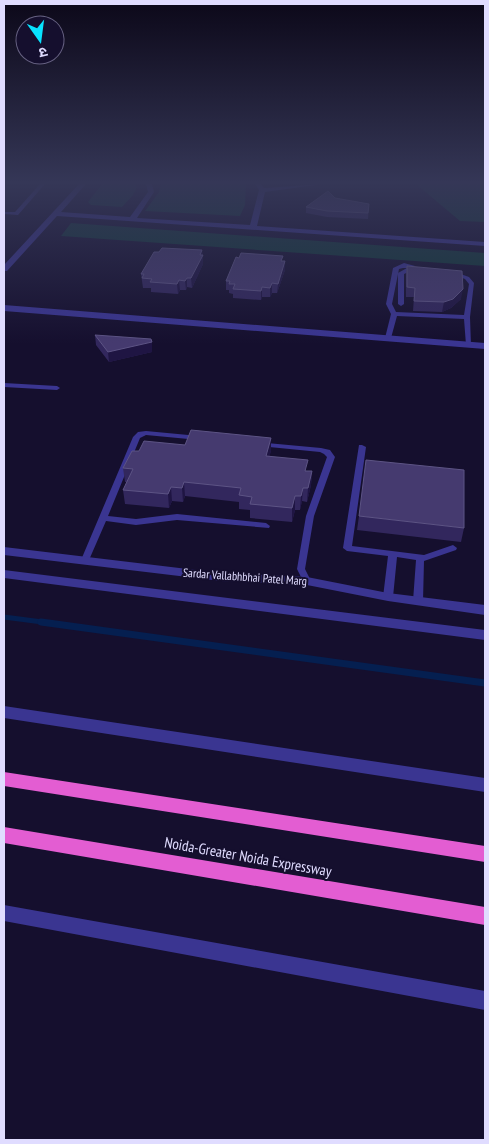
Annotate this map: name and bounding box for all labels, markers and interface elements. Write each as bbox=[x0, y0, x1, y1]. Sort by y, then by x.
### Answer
north arrow bbox=[15, 15, 65, 65]
text: उ bbox=[36, 43, 49, 63]
street label: Sardar Vallabhbhai Patel Marg bbox=[183, 565, 308, 588]
street label: Noida-Greater Noida Expressway bbox=[163, 832, 333, 881]

